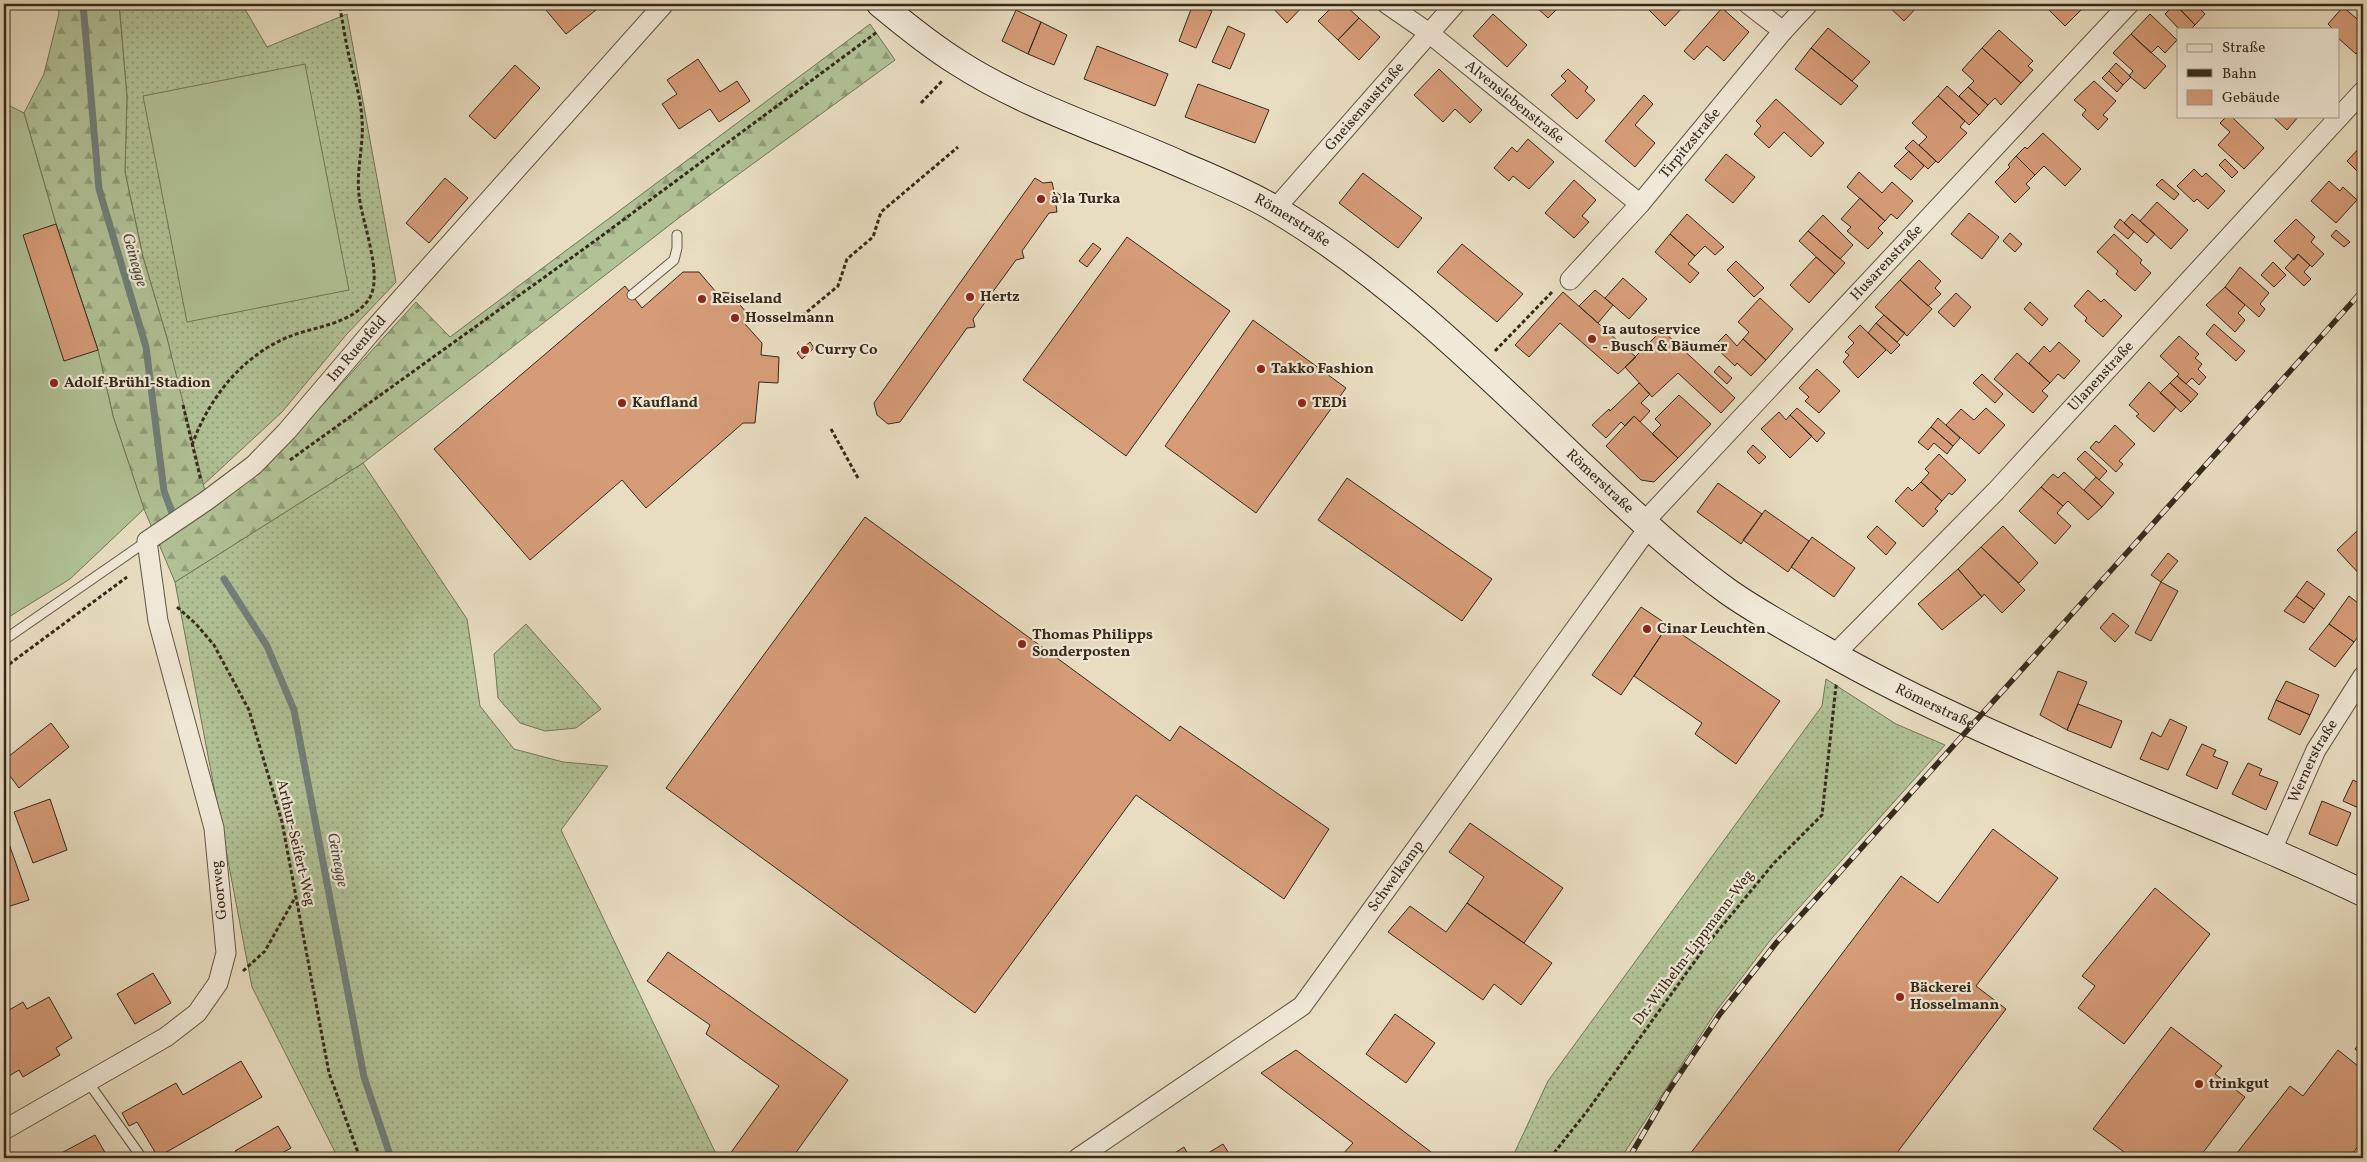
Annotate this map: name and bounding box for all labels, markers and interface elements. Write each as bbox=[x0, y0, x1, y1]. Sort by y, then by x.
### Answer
legend bbox=[2177, 28, 2340, 118]
text: Straße bbox=[2222, 38, 2265, 59]
street label: Alvenslebenstraße bbox=[1460, 55, 1569, 149]
street label: Gneisenaustraße bbox=[1320, 58, 1409, 156]
text: Bahn bbox=[2222, 64, 2257, 85]
text: Gebäude bbox=[2222, 88, 2280, 109]
street label: Tirpitzstraße bbox=[1655, 103, 1726, 183]
place label: à la Turka bbox=[1051, 189, 1121, 210]
street label: Römerstraße bbox=[1251, 189, 1335, 252]
marker: à la Turka bbox=[1035, 193, 1047, 205]
street label: Husarenstraße bbox=[1846, 220, 1928, 306]
water label: Geinegge bbox=[116, 231, 152, 290]
place label: Hertz bbox=[980, 287, 1020, 308]
place label: Reiseland bbox=[712, 289, 782, 310]
marker: Hertz bbox=[964, 291, 976, 303]
marker: Reiseland bbox=[696, 293, 708, 305]
place label: Hosselmann bbox=[745, 308, 834, 329]
street label: Im Ruenfeld bbox=[322, 311, 392, 387]
marker: Hosselmann bbox=[729, 312, 741, 324]
place label: 1a autoservice - Busch & Bäumer bbox=[1602, 320, 1727, 358]
marker: 1a autoservice - Busch & Bäumer bbox=[1586, 333, 1598, 345]
street label: Ulanenstraße bbox=[2063, 337, 2139, 416]
place label: Curry Co bbox=[815, 340, 878, 361]
marker: Curry Co bbox=[799, 344, 811, 356]
place label: Takko Fashion bbox=[1271, 359, 1374, 380]
marker: Takko Fashion bbox=[1255, 363, 1267, 375]
place label: Adolf-Brühl-Stadion bbox=[64, 373, 211, 394]
marker: Adolf-Brühl-Stadion bbox=[48, 377, 60, 389]
place label: Kaufland bbox=[632, 393, 698, 414]
place label: TEDi bbox=[1312, 393, 1347, 414]
marker: Kaufland bbox=[616, 397, 628, 409]
marker: TEDi bbox=[1296, 397, 1308, 409]
street label: Römerstraße bbox=[1561, 444, 1638, 519]
place label: Cinar Leuchten bbox=[1657, 619, 1766, 640]
marker: Cinar Leuchten bbox=[1641, 623, 1653, 635]
place label: Thomas Philipps Sonderposten bbox=[1032, 625, 1153, 663]
marker: Thomas Philipps Sonderposten bbox=[1016, 638, 1028, 650]
street label: Römerstraße bbox=[1891, 678, 1978, 735]
street label: Wernerstraße bbox=[2283, 716, 2343, 806]
street label: Arthur-Seifert-Weg bbox=[270, 778, 320, 909]
water label: Geinegge bbox=[321, 831, 353, 889]
street label: Schwelkamp bbox=[1363, 836, 1429, 916]
street label: Goorweg bbox=[206, 859, 234, 921]
street label: Dr.-Wilhelm-Lippmann-Weg bbox=[1629, 866, 1760, 1030]
place label: Bäckerei Hosselmann bbox=[1910, 978, 1999, 1016]
marker: Bäckerei Hosselmann bbox=[1894, 991, 1906, 1003]
place label: trinkgut bbox=[2209, 1074, 2269, 1095]
marker: trinkgut bbox=[2193, 1078, 2205, 1090]

